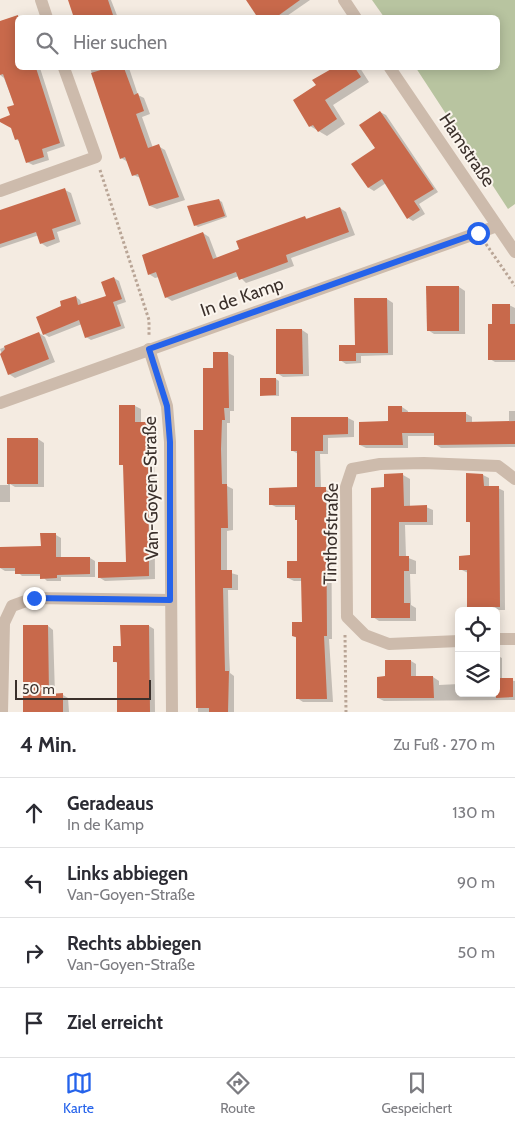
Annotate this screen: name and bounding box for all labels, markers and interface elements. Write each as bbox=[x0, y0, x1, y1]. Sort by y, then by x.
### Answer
search box bbox=[15, 15, 500, 70]
icon: search bbox=[33, 29, 61, 57]
text: Hier suchen bbox=[73, 31, 167, 54]
street label: Hamstraße bbox=[434, 109, 500, 191]
route start bbox=[467, 222, 490, 245]
street label: In de Kamp bbox=[198, 273, 286, 321]
street label: Van-Goyen-Straße bbox=[139, 416, 163, 560]
street label: Tinthofstraße bbox=[319, 483, 343, 585]
route end bbox=[23, 587, 46, 610]
map controls bbox=[455, 607, 500, 697]
button: locate bbox=[455, 607, 500, 652]
button: layers bbox=[455, 652, 500, 697]
scale bar bbox=[15, 677, 151, 700]
text: 50 m bbox=[22, 680, 55, 698]
text: 4 Min. bbox=[20, 732, 76, 757]
text: Zu Fuß · 270 m bbox=[393, 735, 495, 754]
text: Geradeaus bbox=[67, 792, 153, 815]
icon: ahead bbox=[20, 799, 48, 827]
text: 130 m bbox=[452, 803, 495, 822]
text: In de Kamp bbox=[67, 815, 144, 834]
text: Links abbiegen bbox=[67, 862, 188, 885]
icon: left bbox=[20, 869, 48, 897]
text: 90 m bbox=[457, 873, 495, 892]
text: Van-Goyen-Straße bbox=[67, 885, 195, 904]
text: Rechts abbiegen bbox=[67, 932, 201, 955]
icon: right bbox=[20, 939, 48, 967]
text: 50 m bbox=[458, 943, 495, 962]
text: Van-Goyen-Straße bbox=[67, 955, 195, 974]
icon: arrive bbox=[20, 1009, 48, 1037]
text: Ziel erreicht bbox=[67, 1011, 163, 1034]
tab: Karte bbox=[63, 1069, 94, 1117]
tab: Route bbox=[220, 1069, 255, 1117]
tab: Gespeichert bbox=[381, 1069, 452, 1117]

